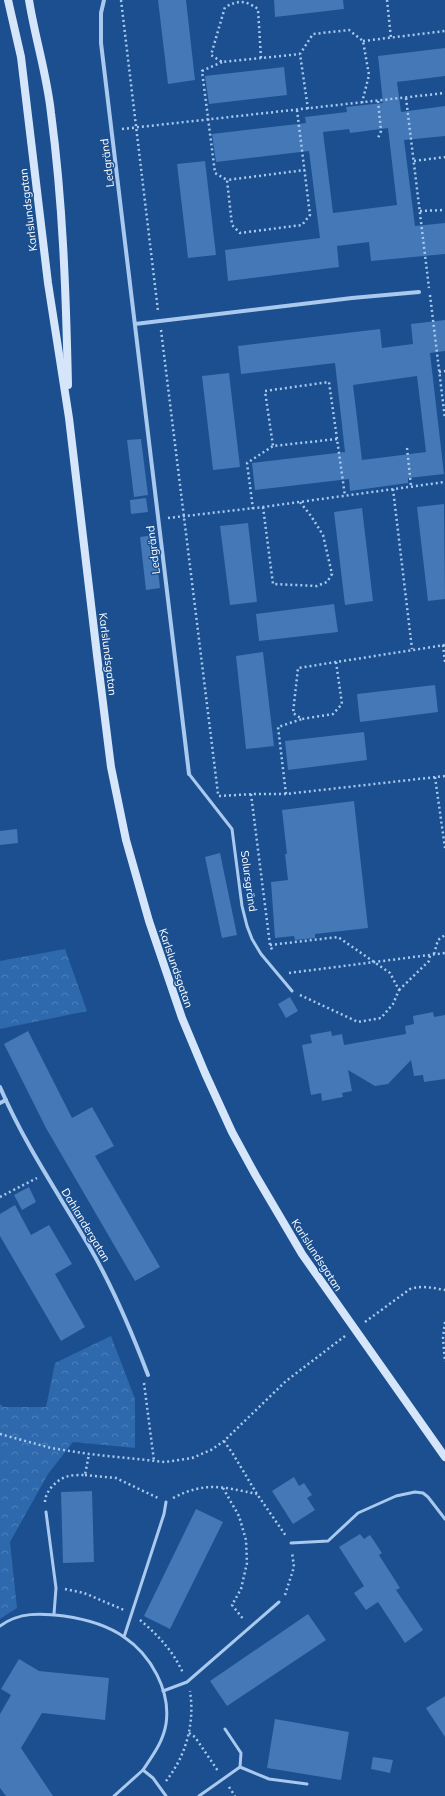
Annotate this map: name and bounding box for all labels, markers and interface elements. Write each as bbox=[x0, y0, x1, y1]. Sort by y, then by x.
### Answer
street label: Ledgränd bbox=[97, 138, 117, 188]
street label: Karlslundsgatan bbox=[16, 168, 40, 252]
street label: Ledgränd bbox=[143, 525, 163, 575]
street label: Karlslundsgatan bbox=[96, 612, 120, 696]
street label: Solursgränd bbox=[238, 849, 260, 913]
street label: Karlslundsgatan bbox=[156, 926, 196, 1010]
street label: Dahlandergatan bbox=[58, 1186, 114, 1264]
street label: Karlslundsgatan bbox=[288, 1216, 346, 1294]

